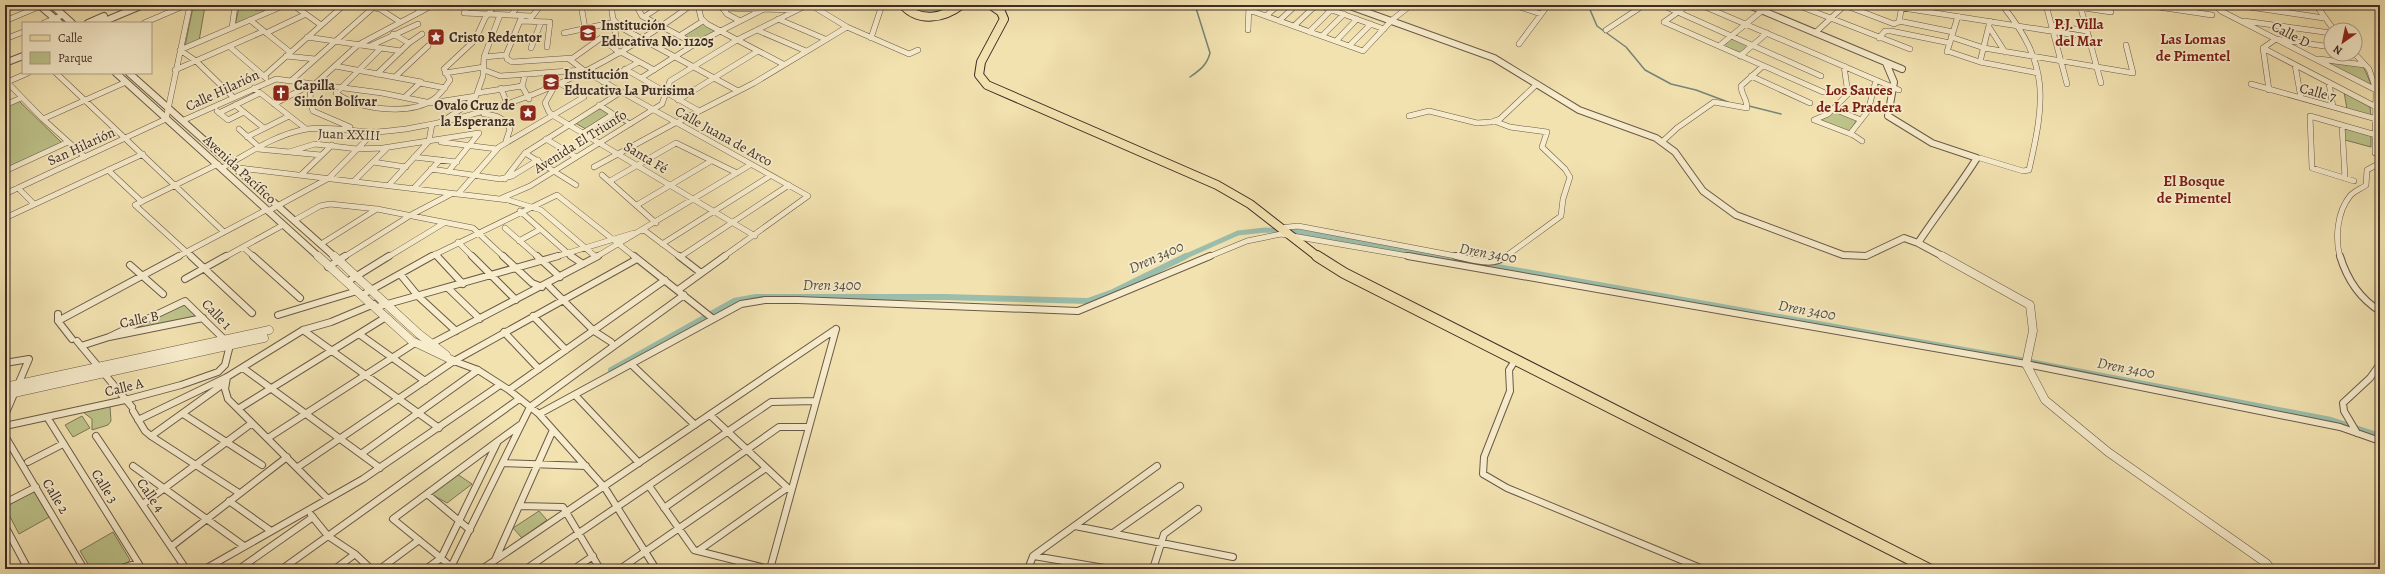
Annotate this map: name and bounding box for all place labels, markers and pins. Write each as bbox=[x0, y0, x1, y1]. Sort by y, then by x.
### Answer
place label: Institución Educativa No. 11205 bbox=[601, 16, 714, 51]
school or university icon: Institución Educativa No. 11205 bbox=[578, 23, 598, 43]
place icon: Cristo Redentor bbox=[426, 27, 446, 47]
place label: Cristo Redentor bbox=[449, 28, 542, 47]
place label: Institución Educativa La Purisima bbox=[564, 65, 695, 100]
school or university icon: Institución Educativa La Purisima bbox=[541, 72, 561, 92]
place label: Capilla Simón Bolívar bbox=[294, 76, 377, 111]
church icon: Capilla Simón Bolívar bbox=[271, 83, 291, 103]
place label: Ovalo Cruz de la Esperanza bbox=[434, 96, 516, 131]
place icon: Ovalo Cruz de la Esperanza bbox=[518, 103, 538, 123]

